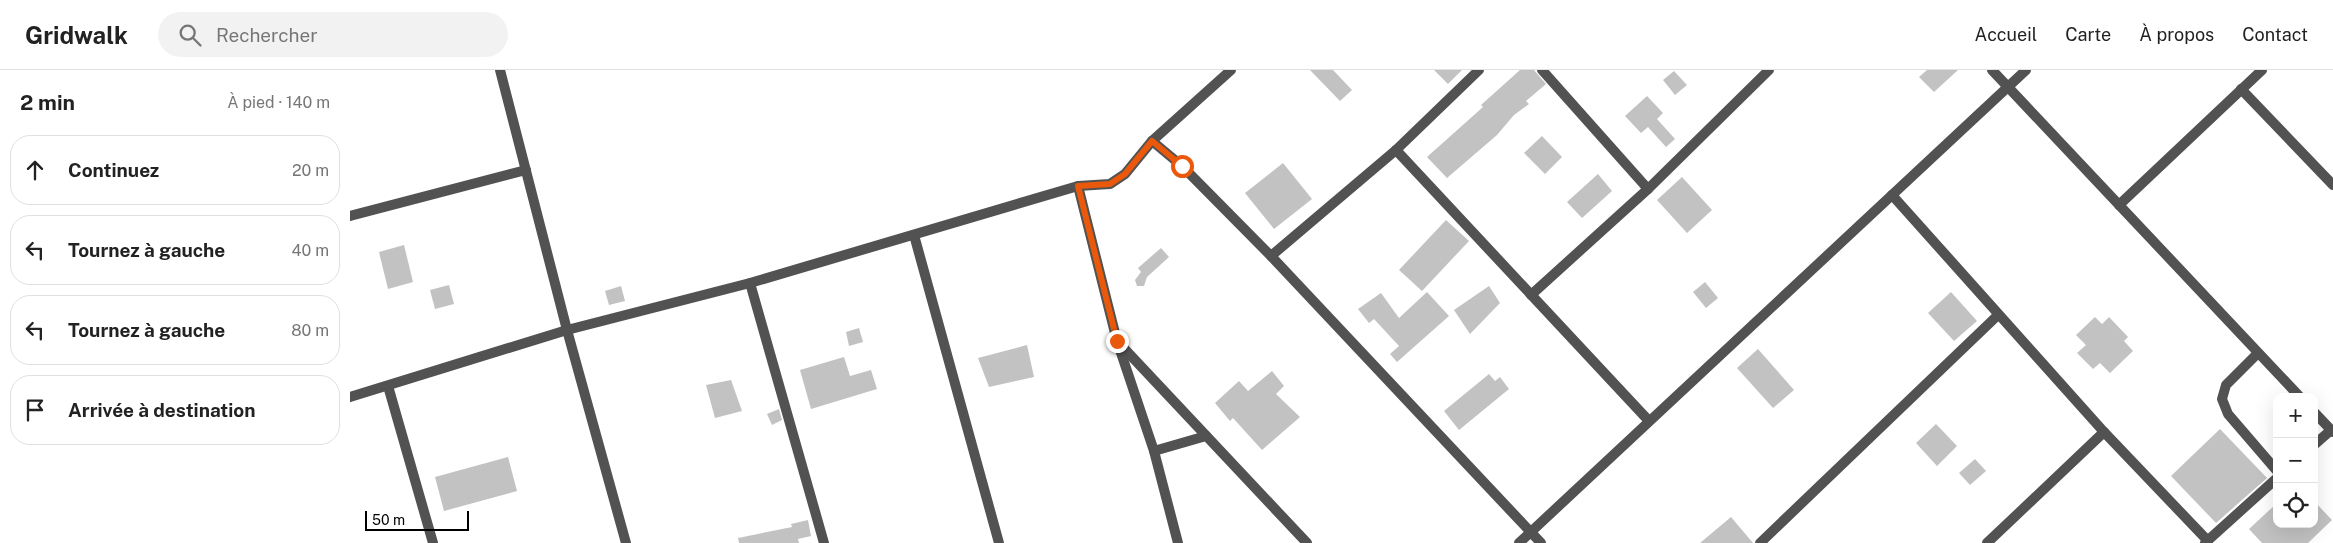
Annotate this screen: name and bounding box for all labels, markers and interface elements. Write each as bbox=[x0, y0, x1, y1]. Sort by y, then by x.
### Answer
search box bbox=[158, 12, 508, 57]
text: Gridwalk bbox=[25, 21, 128, 49]
icon: search bbox=[176, 21, 204, 49]
text: Rechercher bbox=[216, 24, 318, 46]
text: Accueil bbox=[1975, 24, 2037, 45]
text: Carte bbox=[2065, 24, 2111, 45]
text: À propos bbox=[2139, 24, 2214, 45]
text: Contact bbox=[2242, 24, 2308, 45]
text: 2 min bbox=[20, 90, 75, 115]
text: À pied · 140 m bbox=[227, 93, 330, 112]
route start bbox=[1171, 155, 1194, 178]
icon: ahead bbox=[21, 156, 49, 184]
text: Continuez bbox=[68, 159, 159, 181]
text: 20 m bbox=[292, 161, 329, 180]
icon: left bbox=[21, 236, 49, 264]
text: Tournez à gauche bbox=[68, 239, 225, 261]
text: 40 m bbox=[291, 241, 329, 260]
icon: left bbox=[21, 316, 49, 344]
text: Tournez à gauche bbox=[68, 319, 225, 341]
text: 80 m bbox=[291, 321, 329, 340]
route end bbox=[1106, 330, 1129, 353]
map controls bbox=[2273, 393, 2318, 528]
button: + bbox=[2273, 393, 2318, 438]
icon: arrive bbox=[21, 396, 49, 424]
text: Arrivée à destination bbox=[68, 399, 256, 421]
button: − bbox=[2273, 438, 2318, 483]
button: locate bbox=[2273, 483, 2318, 528]
scale bar bbox=[365, 508, 469, 531]
text: 50 m bbox=[372, 512, 405, 528]

